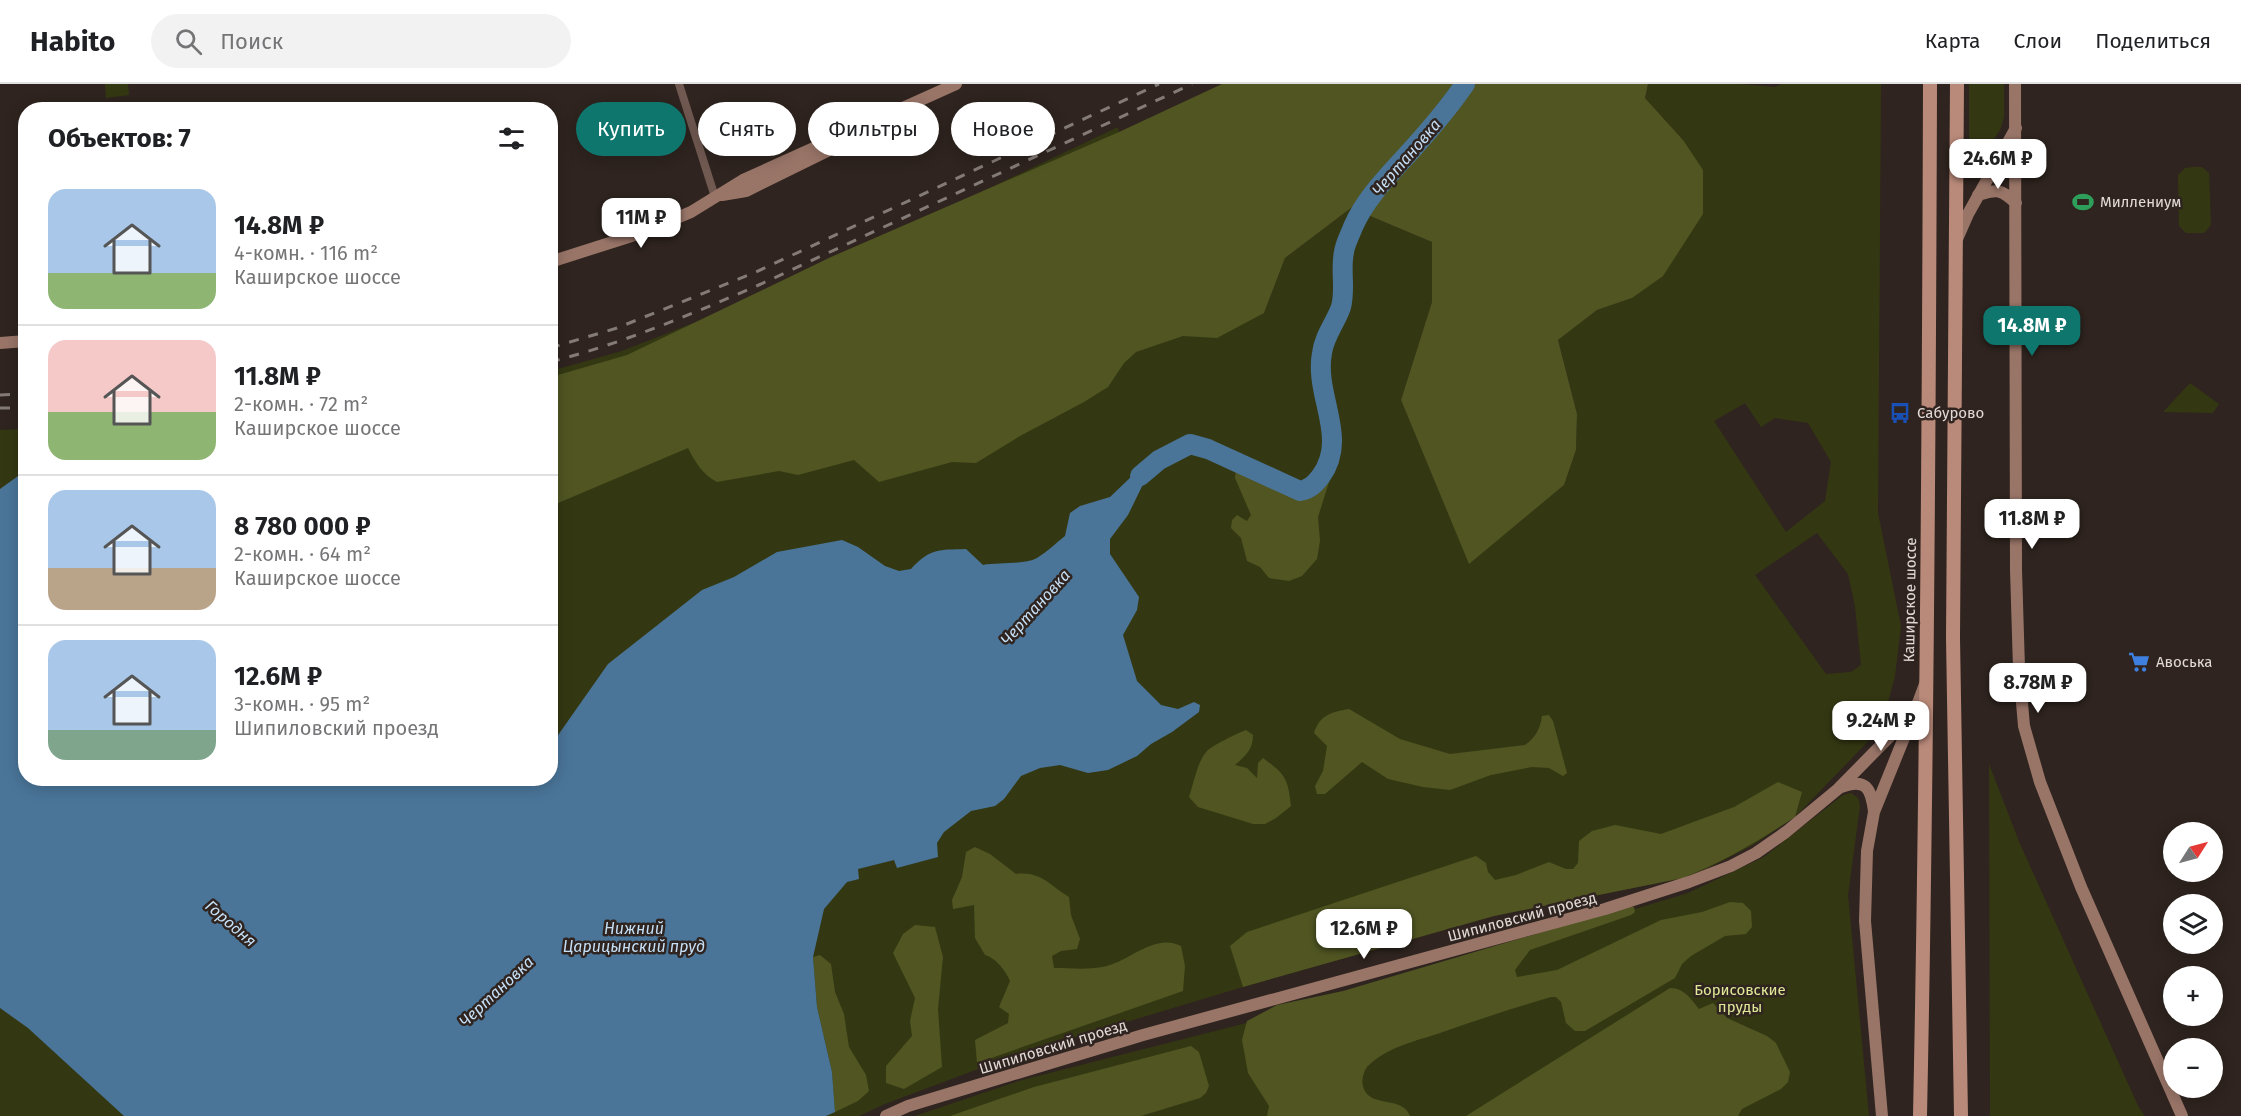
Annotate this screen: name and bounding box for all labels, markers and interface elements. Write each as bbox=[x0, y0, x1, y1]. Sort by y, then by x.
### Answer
search box bbox=[151, 14, 571, 68]
text: Habito bbox=[30, 25, 115, 58]
icon: search bbox=[172, 25, 205, 58]
text: Поиск bbox=[220, 28, 283, 55]
text: Карта bbox=[1925, 28, 1981, 54]
text: Слои bbox=[2014, 28, 2062, 54]
text: Поделиться bbox=[2095, 28, 2211, 54]
chip: Купить bbox=[576, 102, 686, 156]
chip: Снять bbox=[698, 102, 796, 156]
chip: Фильтры bbox=[808, 102, 939, 156]
chip: Новое bbox=[951, 102, 1055, 156]
water label: Чертановка bbox=[1368, 115, 1445, 199]
icon: filters bbox=[495, 122, 528, 155]
text: Объектов: 7 bbox=[48, 123, 191, 154]
pin: 24.6M ₽ bbox=[1943, 139, 2053, 190]
text: 24.6M ₽ bbox=[1963, 146, 2033, 170]
sports icon: Миллениум bbox=[2071, 190, 2095, 214]
place label: Миллениум bbox=[2100, 193, 2181, 211]
pin: 11M ₽ bbox=[599, 198, 683, 249]
text: 11M ₽ bbox=[616, 205, 666, 229]
text: 14.8M ₽ bbox=[234, 210, 324, 241]
icon: home bbox=[96, 213, 168, 285]
text: 4-комн. · 116 m² bbox=[234, 241, 378, 265]
text: Каширское шоссе bbox=[234, 265, 401, 289]
pin: 14.8M ₽ bbox=[1977, 306, 2087, 357]
text: 14.8M ₽ bbox=[1997, 313, 2067, 337]
text: 11.8M ₽ bbox=[234, 361, 321, 392]
icon: home bbox=[96, 364, 168, 436]
text: 2-комн. · 72 m² bbox=[234, 392, 368, 416]
bus stop icon: Сабурово bbox=[1888, 401, 1912, 425]
place label: Сабурово bbox=[1917, 404, 1984, 422]
text: Каширское шоссе bbox=[234, 416, 401, 440]
pin: 11.8M ₽ bbox=[1977, 499, 2087, 550]
text: 11.8M ₽ bbox=[1999, 506, 2065, 530]
text: 8 780 000 ₽ bbox=[234, 511, 371, 542]
icon: home bbox=[96, 514, 168, 586]
street label: Каширское шоссе bbox=[1900, 537, 1920, 663]
text: 2-комн. · 64 m² bbox=[234, 542, 371, 566]
text: Каширское шоссе bbox=[234, 566, 401, 590]
water label: Чертановка bbox=[997, 566, 1074, 649]
supermarket icon: Авоська bbox=[2127, 650, 2151, 674]
place label: Авоська bbox=[2156, 653, 2212, 671]
text: 12.6M ₽ bbox=[234, 661, 322, 692]
pin: 8.78M ₽ bbox=[1983, 663, 2093, 714]
icon: home bbox=[96, 664, 168, 736]
text: 8.78M ₽ bbox=[2003, 670, 2073, 694]
text: 3-комн. · 95 m² bbox=[234, 692, 370, 716]
pin: 9.24M ₽ bbox=[1826, 701, 1936, 752]
text: 9.24M ₽ bbox=[1846, 708, 1916, 732]
text: Шипиловский проезд bbox=[234, 716, 439, 740]
north arrow bbox=[2163, 822, 2223, 882]
map controls bbox=[2163, 822, 2223, 1098]
street label: Шипиловский проезд bbox=[1446, 888, 1598, 946]
button: layers bbox=[2163, 894, 2223, 954]
water label: Городня bbox=[201, 896, 260, 951]
pin: 12.6M ₽ bbox=[1309, 909, 1419, 960]
text: 12.6M ₽ bbox=[1330, 916, 1398, 940]
water label: Нижний Царицынский пруд bbox=[563, 919, 705, 956]
water label: Чертановка bbox=[455, 952, 537, 1031]
button: + bbox=[2163, 966, 2223, 1026]
park label: Борисовские пруды bbox=[1694, 981, 1786, 1016]
street label: Шипиловский проезд bbox=[977, 1016, 1129, 1078]
button: − bbox=[2163, 1038, 2223, 1098]

